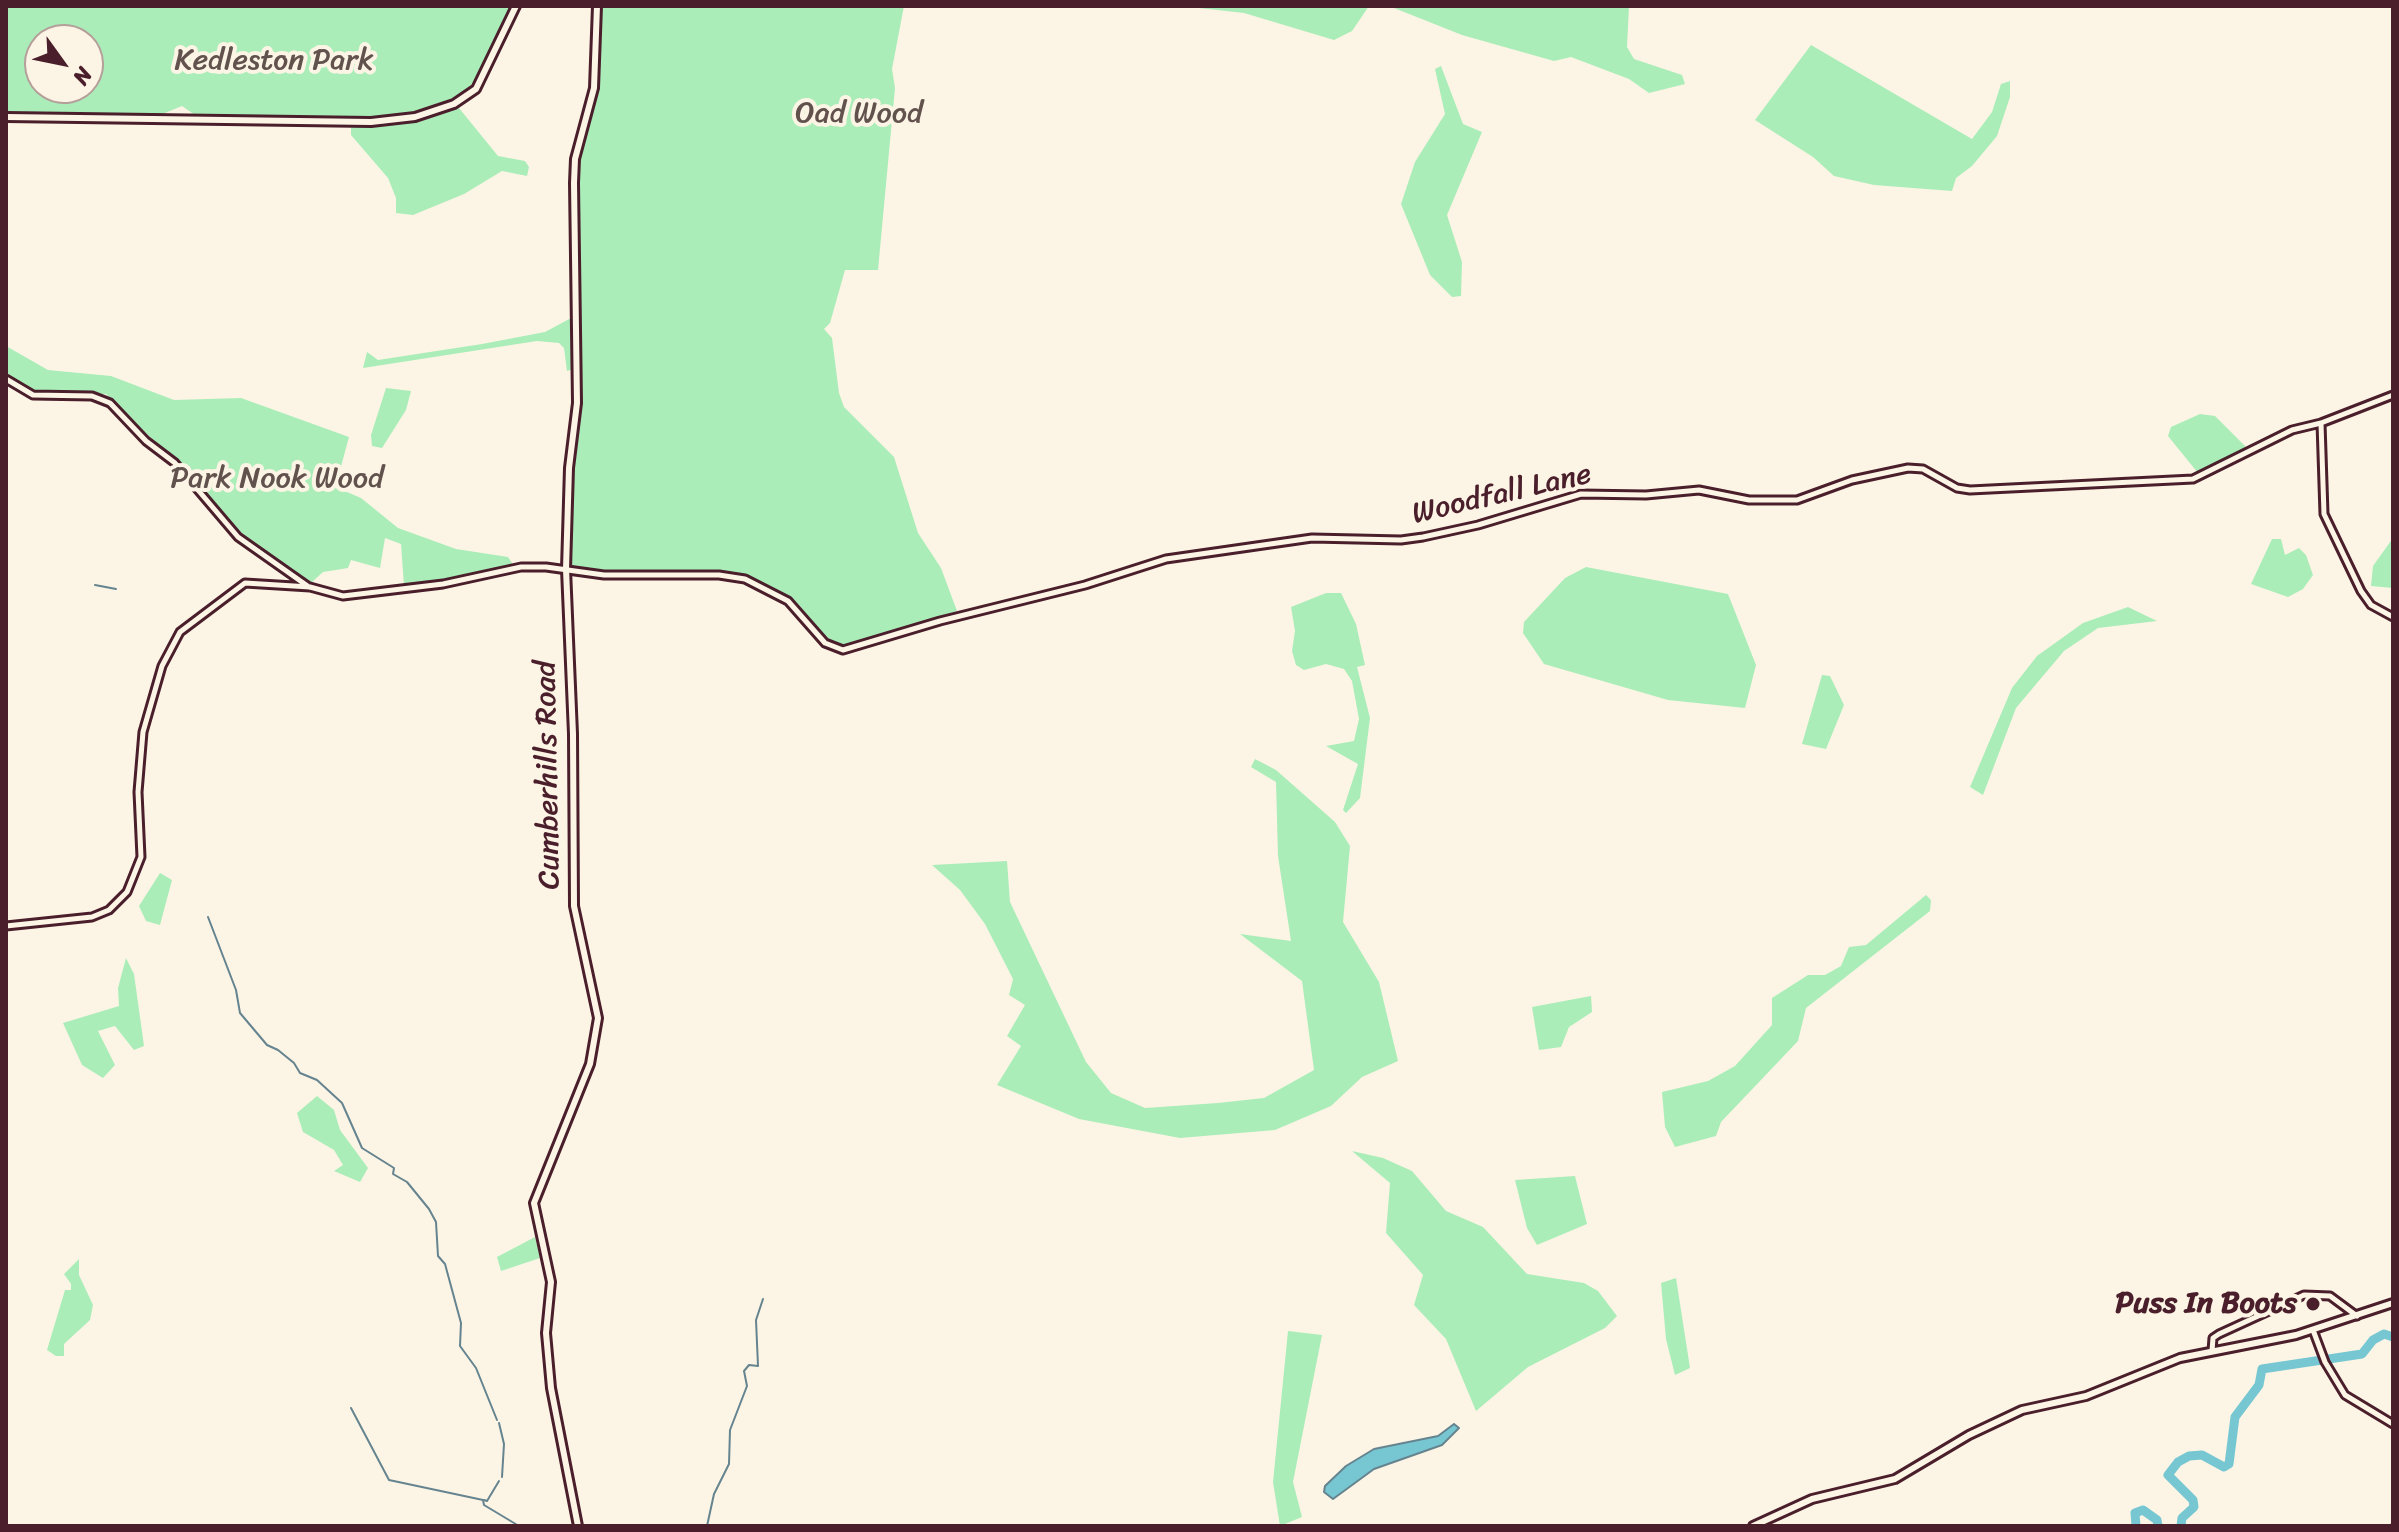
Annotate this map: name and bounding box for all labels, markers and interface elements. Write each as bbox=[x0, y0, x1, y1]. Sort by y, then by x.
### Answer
north arrow bbox=[24, 24, 104, 104]
park label: Kedleston Park bbox=[174, 43, 374, 79]
text: N bbox=[62, 59, 103, 93]
park label: Oad Wood bbox=[795, 96, 923, 132]
street label: Woodfall Lane bbox=[1409, 457, 1595, 533]
park label: Park Nook Wood bbox=[170, 461, 384, 497]
street label: Cumberhills Road bbox=[529, 660, 569, 890]
place label: Puss In Boots bbox=[2115, 1286, 2297, 1322]
marker: Puss In Boots bbox=[2304, 1295, 2322, 1313]

